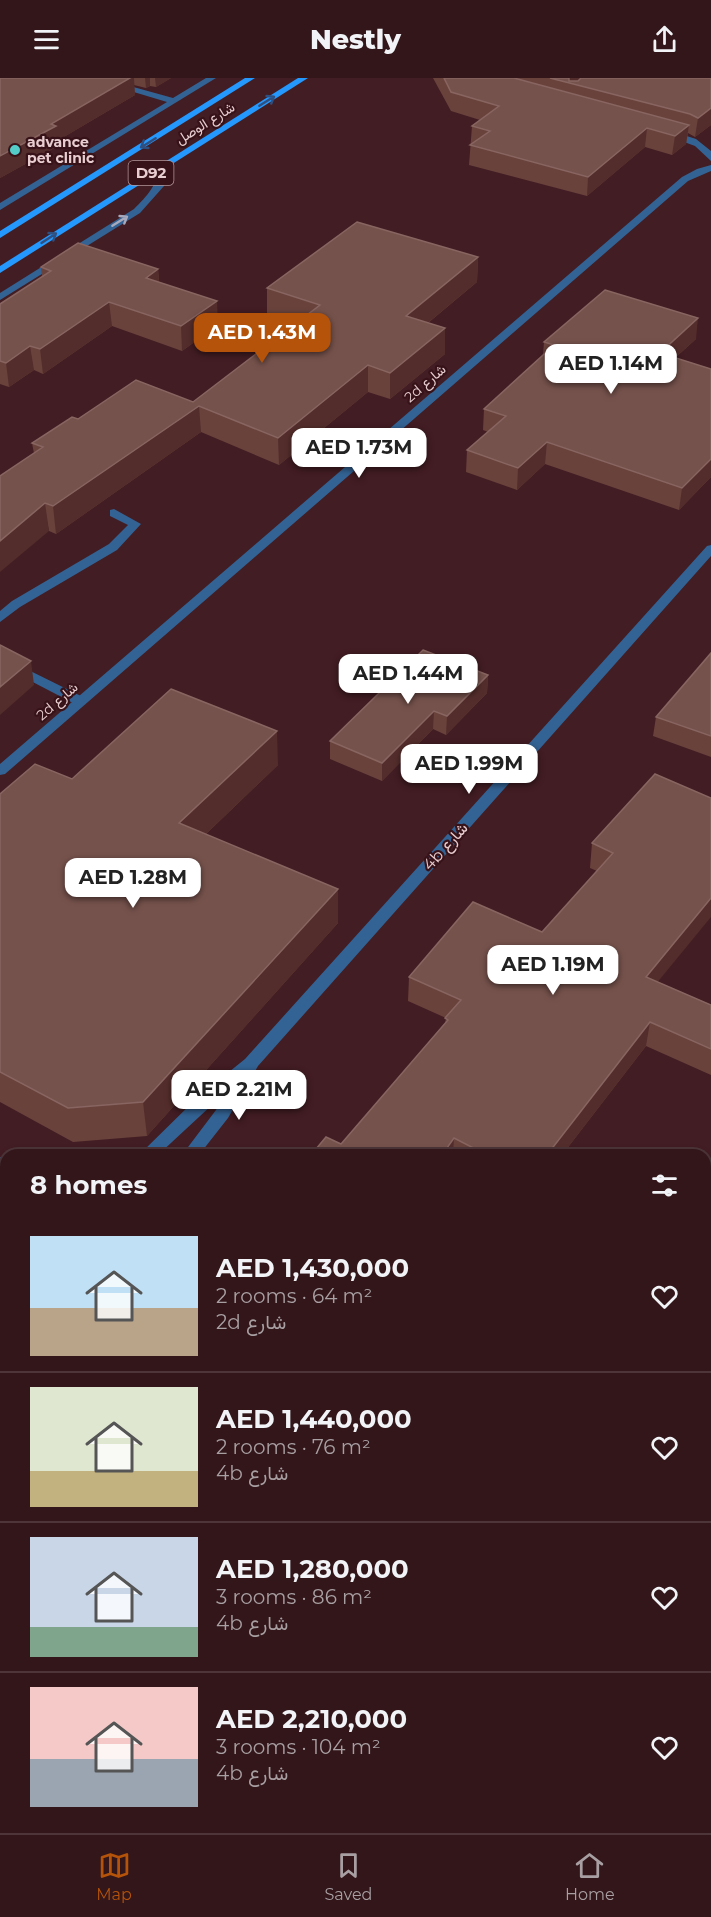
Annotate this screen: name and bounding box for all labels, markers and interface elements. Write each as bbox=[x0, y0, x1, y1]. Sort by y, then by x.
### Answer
icon: menu bbox=[30, 23, 63, 56]
text: Nestly bbox=[310, 23, 401, 56]
icon: share bbox=[648, 23, 681, 56]
one-way arrow bbox=[258, 94, 275, 106]
street label: شارع الوصل bbox=[172, 98, 239, 150]
place label: advance pet clinic bbox=[27, 133, 95, 167]
one-way arrow bbox=[140, 137, 157, 149]
marker: advance pet clinic bbox=[8, 143, 22, 157]
road number: D92 bbox=[128, 161, 174, 185]
one-way arrow bbox=[112, 215, 129, 228]
one-way arrow bbox=[40, 232, 57, 244]
pin: AED 1.43M bbox=[193, 313, 331, 364]
text: AED 1.43M bbox=[208, 320, 316, 344]
pin: AED 1.14M bbox=[542, 344, 680, 395]
text: AED 1.14M bbox=[559, 351, 663, 375]
street label: 2d شارع bbox=[401, 360, 451, 407]
pin: AED 1.73M bbox=[290, 428, 428, 479]
text: AED 1.73M bbox=[306, 435, 412, 459]
pin: AED 1.44M bbox=[339, 654, 477, 705]
text: AED 1.44M bbox=[353, 661, 463, 685]
street label: 2d شارع bbox=[33, 678, 83, 725]
pin: AED 1.99M bbox=[400, 744, 538, 795]
text: AED 1.99M bbox=[415, 751, 523, 775]
street label: 4b شارع bbox=[419, 818, 473, 876]
pin: AED 1.28M bbox=[64, 858, 202, 909]
text: AED 1.28M bbox=[79, 865, 187, 889]
pin: AED 1.19M bbox=[484, 945, 622, 996]
text: AED 1.19M bbox=[501, 952, 605, 976]
pin: AED 2.21M bbox=[170, 1070, 308, 1121]
text: AED 2.21M bbox=[185, 1077, 293, 1101]
text: 8 homes bbox=[30, 1169, 147, 1201]
icon: filters bbox=[648, 1169, 681, 1202]
text: AED 1,430,000 bbox=[216, 1252, 409, 1284]
icon: home bbox=[78, 1260, 150, 1332]
icon: heart bbox=[648, 1280, 681, 1313]
text: 2 rooms · 64 m² bbox=[216, 1284, 372, 1308]
text: 2d شارع bbox=[216, 1310, 286, 1334]
text: AED 1,440,000 bbox=[216, 1403, 412, 1435]
icon: home bbox=[78, 1411, 150, 1483]
icon: heart bbox=[648, 1431, 681, 1464]
text: 2 rooms · 76 m² bbox=[216, 1435, 371, 1459]
text: 4b شارع bbox=[216, 1461, 288, 1485]
text: AED 1,280,000 bbox=[216, 1553, 409, 1585]
icon: home bbox=[78, 1561, 150, 1633]
icon: heart bbox=[648, 1581, 681, 1614]
text: 3 rooms · 86 m² bbox=[216, 1585, 372, 1609]
text: 4b شارع bbox=[216, 1611, 288, 1635]
text: AED 2,210,000 bbox=[216, 1703, 407, 1735]
icon: home bbox=[78, 1711, 150, 1783]
icon: heart bbox=[648, 1731, 681, 1764]
text: 3 rooms · 104 m² bbox=[216, 1735, 381, 1759]
text: 4b شارع bbox=[216, 1761, 288, 1785]
tab: Map bbox=[96, 1849, 132, 1904]
tab: Saved bbox=[324, 1849, 372, 1904]
tab: Home bbox=[565, 1849, 615, 1904]

